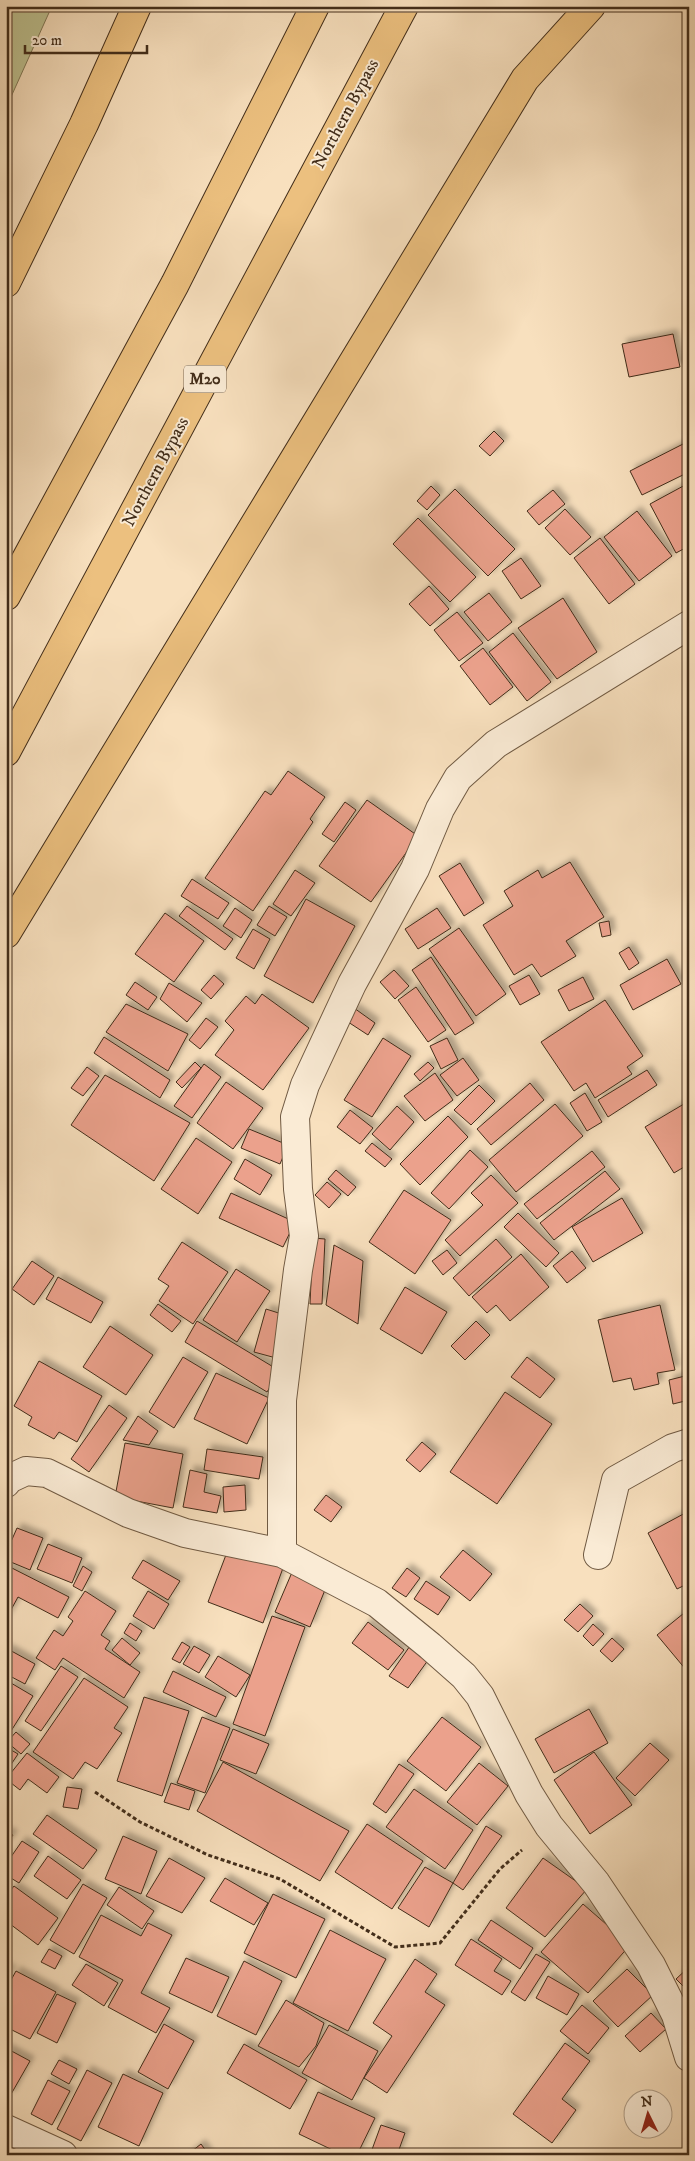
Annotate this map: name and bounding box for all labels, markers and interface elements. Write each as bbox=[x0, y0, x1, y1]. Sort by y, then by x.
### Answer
scale bar bbox=[25, 22, 148, 54]
text: 20 m bbox=[32, 31, 62, 50]
street label: Northern Bypass bbox=[308, 55, 384, 173]
road number: M20 bbox=[184, 366, 226, 392]
street label: Northern Bypass bbox=[118, 413, 194, 531]
north arrow bbox=[622, 2088, 672, 2138]
text: N bbox=[640, 2093, 654, 2112]

